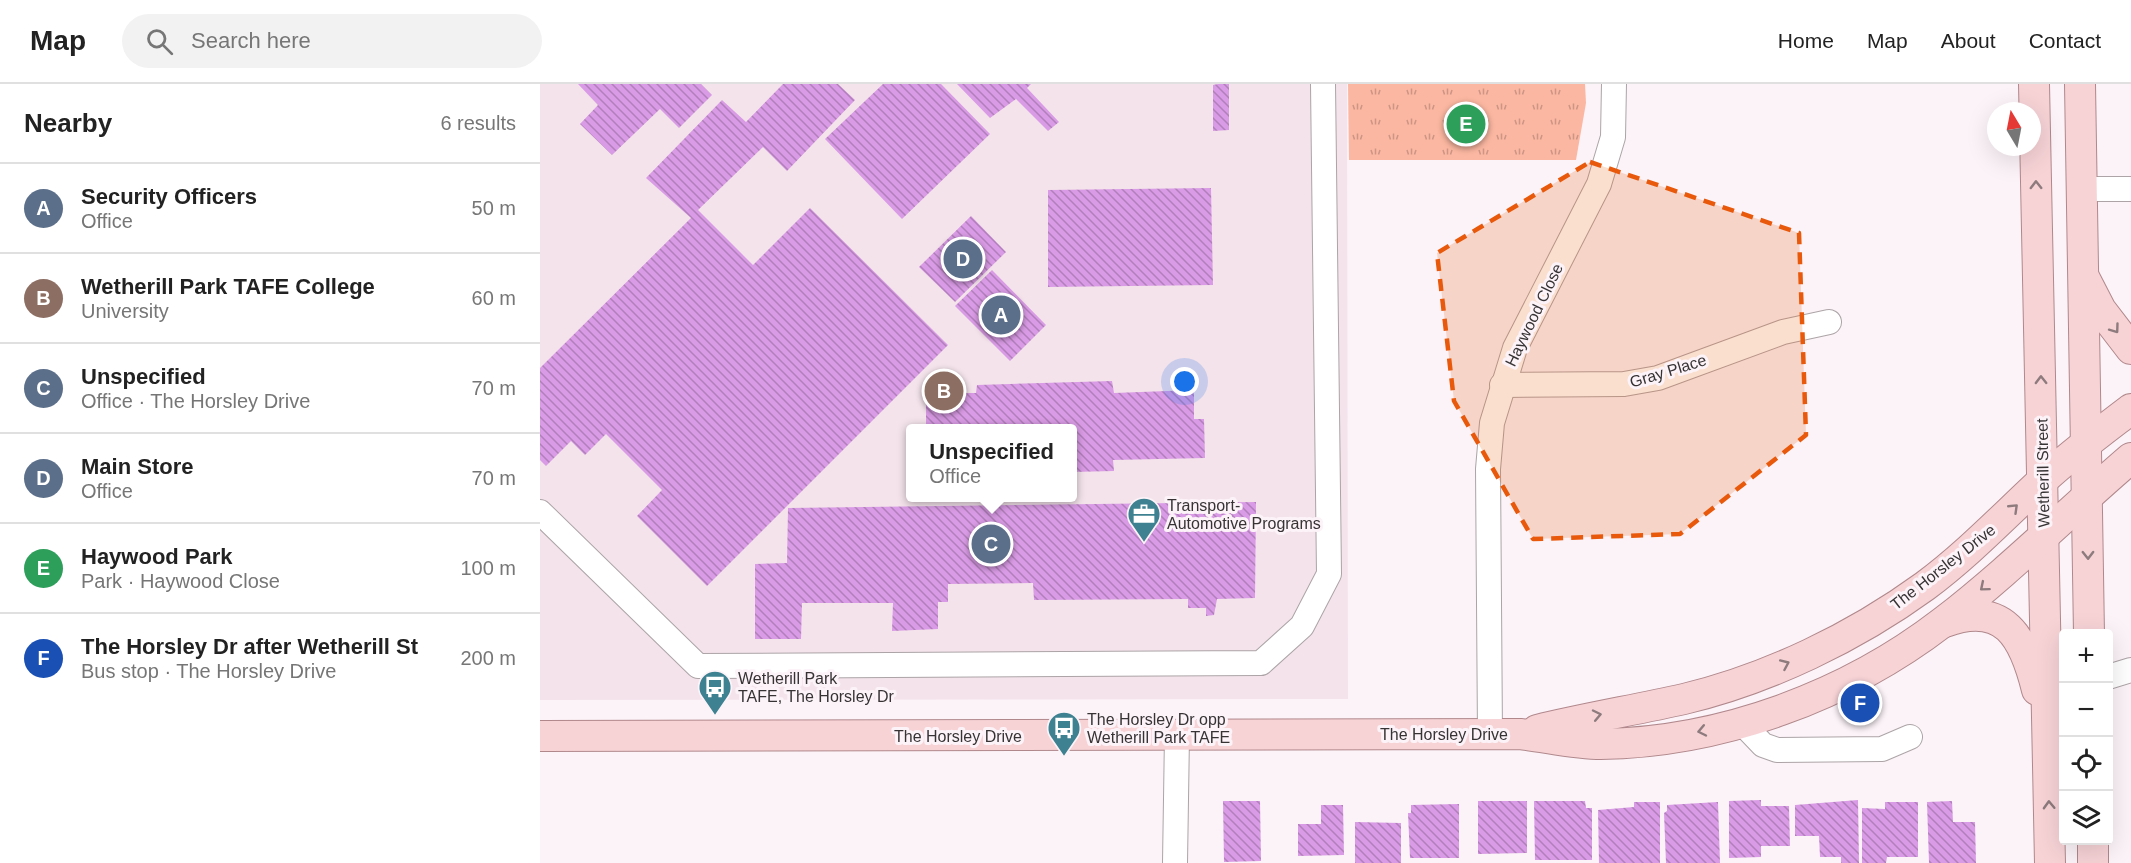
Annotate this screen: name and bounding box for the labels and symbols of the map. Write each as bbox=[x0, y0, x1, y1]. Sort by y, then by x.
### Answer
pin: E bbox=[1446, 102, 1486, 147]
north arrow bbox=[1987, 102, 2041, 156]
one-way arrow bbox=[2030, 180, 2043, 189]
pin: D bbox=[944, 236, 982, 282]
street label: Haywood Close bbox=[1502, 261, 1566, 369]
pin: A bbox=[982, 292, 1020, 338]
one-way arrow bbox=[2108, 323, 2119, 334]
street label: Gray Place bbox=[1628, 351, 1708, 391]
your location bbox=[1170, 367, 1199, 396]
pin: B bbox=[924, 368, 964, 414]
one-way arrow bbox=[2034, 375, 2047, 384]
street label: Wetherill Street bbox=[2034, 418, 2052, 528]
office icon: Transport- Automotive Programs bbox=[1126, 496, 1162, 543]
place label: Transport- Automotive Programs bbox=[1167, 497, 1321, 532]
one-way arrow bbox=[2007, 505, 2018, 516]
street label: The Horsley Drive bbox=[1887, 521, 1999, 613]
pin: C bbox=[972, 522, 1010, 566]
one-way arrow bbox=[2082, 550, 2094, 559]
one-way arrow bbox=[1980, 580, 1991, 591]
one-way arrow bbox=[1778, 659, 1789, 671]
bus stop icon: Wetherill Park TAFE, The Horsley Dr bbox=[697, 669, 733, 716]
place label: Wetherill Park TAFE, The Horsley Dr bbox=[738, 670, 895, 705]
pin: F bbox=[1840, 680, 1880, 726]
one-way arrow bbox=[1592, 709, 1602, 722]
bus stop icon: The Horsley Dr opp Wetherill Park TAFE bbox=[1046, 710, 1082, 757]
place label: The Horsley Dr opp Wetherill Park TAFE bbox=[1087, 711, 1230, 746]
one-way arrow bbox=[1697, 724, 1707, 737]
street label: The Horsley Drive bbox=[1380, 726, 1508, 743]
street label: The Horsley Drive bbox=[894, 728, 1022, 745]
one-way arrow bbox=[2043, 800, 2055, 809]

